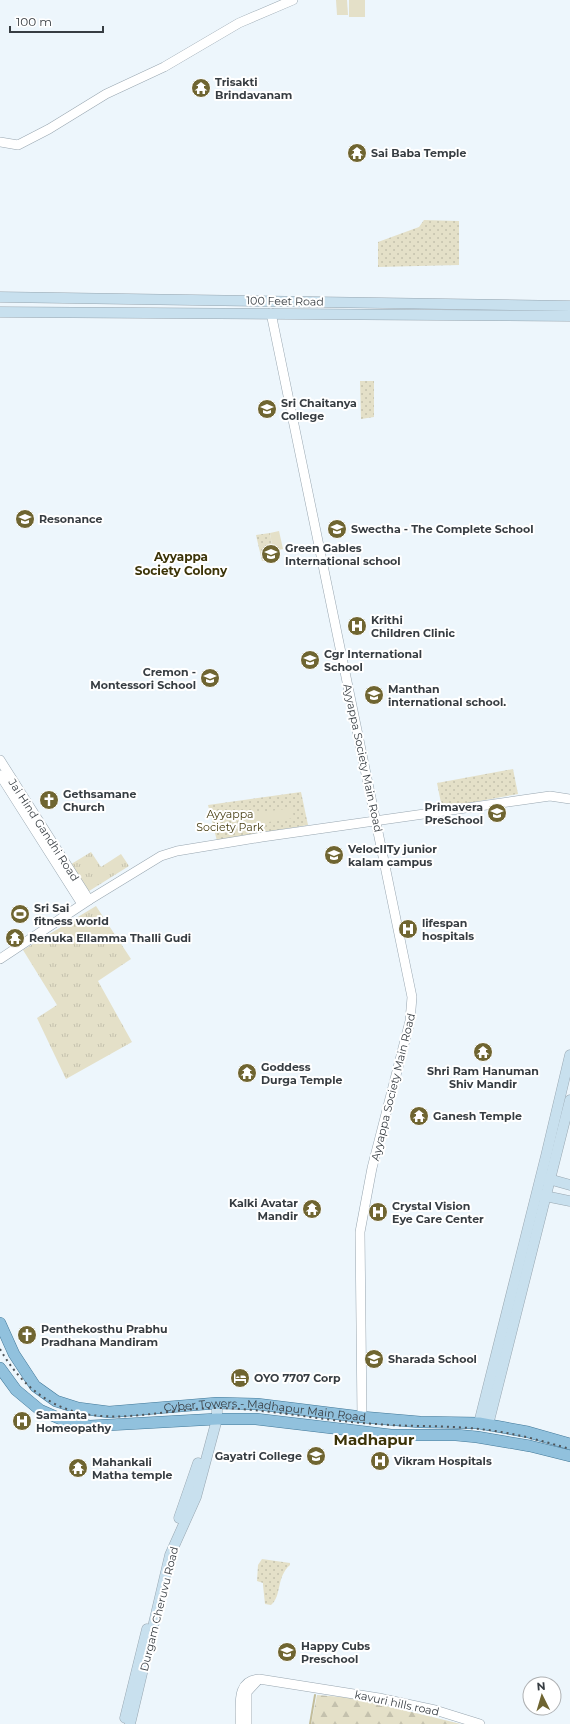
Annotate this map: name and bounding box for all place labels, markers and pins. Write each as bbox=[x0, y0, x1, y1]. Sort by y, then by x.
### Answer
place label: Trisakti Brindavanam bbox=[215, 75, 292, 102]
temple icon: Trisakti Brindavanam bbox=[190, 77, 212, 99]
temple icon: Sai Baba Temple bbox=[346, 142, 368, 164]
place label: Sai Baba Temple bbox=[371, 146, 466, 160]
place label: Sri Chaitanya College bbox=[281, 396, 357, 423]
school or university icon: Sri Chaitanya College bbox=[256, 398, 278, 420]
school or university icon: Resonance bbox=[14, 508, 36, 530]
place label: Resonance bbox=[39, 512, 103, 526]
school or university icon: Swectha - The Complete School bbox=[326, 518, 348, 540]
place label: Swectha - The Complete School bbox=[351, 522, 534, 536]
place label: Green Gables International school bbox=[285, 541, 401, 568]
school or university icon: Green Gables International school bbox=[260, 543, 282, 565]
place label: Krithi Children Clinic bbox=[371, 613, 456, 640]
hospital icon: Krithi Children Clinic bbox=[346, 615, 368, 637]
place label: Cgr International School bbox=[324, 647, 422, 674]
school or university icon: Cgr International School bbox=[299, 649, 321, 671]
place label: Cremon - Montessori School bbox=[90, 665, 196, 692]
school or university icon: Cremon - Montessori School bbox=[199, 667, 221, 689]
place label: Manthan international school. bbox=[388, 682, 506, 709]
school or university icon: Manthan international school. bbox=[363, 684, 385, 706]
place label: Gethsamane Church bbox=[63, 787, 136, 814]
church icon: Gethsamane Church bbox=[38, 789, 60, 811]
place label: Primavera PreSchool bbox=[424, 800, 483, 827]
school or university icon: Primavera PreSchool bbox=[486, 802, 508, 824]
place label: VelocIITy junior kalam campus bbox=[347, 842, 437, 869]
school or university icon: VelocIITy junior kalam campus bbox=[323, 844, 345, 866]
place label: Sri Sai fitness world bbox=[34, 901, 109, 928]
sports icon: Sri Sai fitness world bbox=[9, 903, 31, 925]
place label: lifespan hospitals bbox=[422, 916, 474, 943]
hospital icon: lifespan hospitals bbox=[397, 918, 419, 940]
temple icon: Renuka Ellamma Thalli Gudi bbox=[4, 927, 26, 949]
place label: Renuka Ellamma Thalli Gudi bbox=[29, 931, 191, 945]
temple icon: Shri Ram Hanuman Shiv Mandir bbox=[472, 1041, 494, 1063]
place label: Goddess Durga Temple bbox=[261, 1060, 342, 1087]
temple icon: Goddess Durga Temple bbox=[236, 1062, 258, 1084]
place label: Shri Ram Hanuman Shiv Mandir bbox=[427, 1064, 539, 1091]
temple icon: Ganesh Temple bbox=[408, 1105, 430, 1127]
place label: Ganesh Temple bbox=[433, 1109, 522, 1123]
place label: Kalki Avatar Mandir bbox=[229, 1196, 298, 1223]
temple icon: Kalki Avatar Mandir bbox=[301, 1198, 323, 1220]
place label: Crystal Vision Eye Care Center bbox=[392, 1199, 484, 1226]
hospital icon: Crystal Vision Eye Care Center bbox=[367, 1201, 389, 1223]
place label: Penthekosthu Prabhu Pradhana Mandiram bbox=[41, 1322, 168, 1349]
church icon: Penthekosthu Prabhu Pradhana Mandiram bbox=[16, 1324, 38, 1346]
school or university icon: Sharada School bbox=[363, 1348, 385, 1370]
place label: Sharada School bbox=[388, 1352, 477, 1366]
hotel icon: OYO 7707 Corp bbox=[229, 1367, 251, 1389]
place label: OYO 7707 Corp bbox=[254, 1371, 341, 1385]
place label: Samanta Homeopathy bbox=[36, 1408, 111, 1435]
hospital icon: Samanta Homeopathy bbox=[11, 1410, 33, 1432]
school or university icon: Gayatri College bbox=[305, 1445, 327, 1467]
place label: Gayatri College bbox=[215, 1449, 302, 1463]
hospital icon: Vikram Hospitals bbox=[369, 1450, 391, 1472]
place label: Vikram Hospitals bbox=[393, 1454, 492, 1468]
place label: Mahankali Matha temple bbox=[92, 1455, 173, 1482]
temple icon: Mahankali Matha temple bbox=[67, 1457, 89, 1479]
place label: Happy Cubs Preschool bbox=[301, 1639, 370, 1666]
school or university icon: Happy Cubs Preschool bbox=[276, 1641, 298, 1663]

